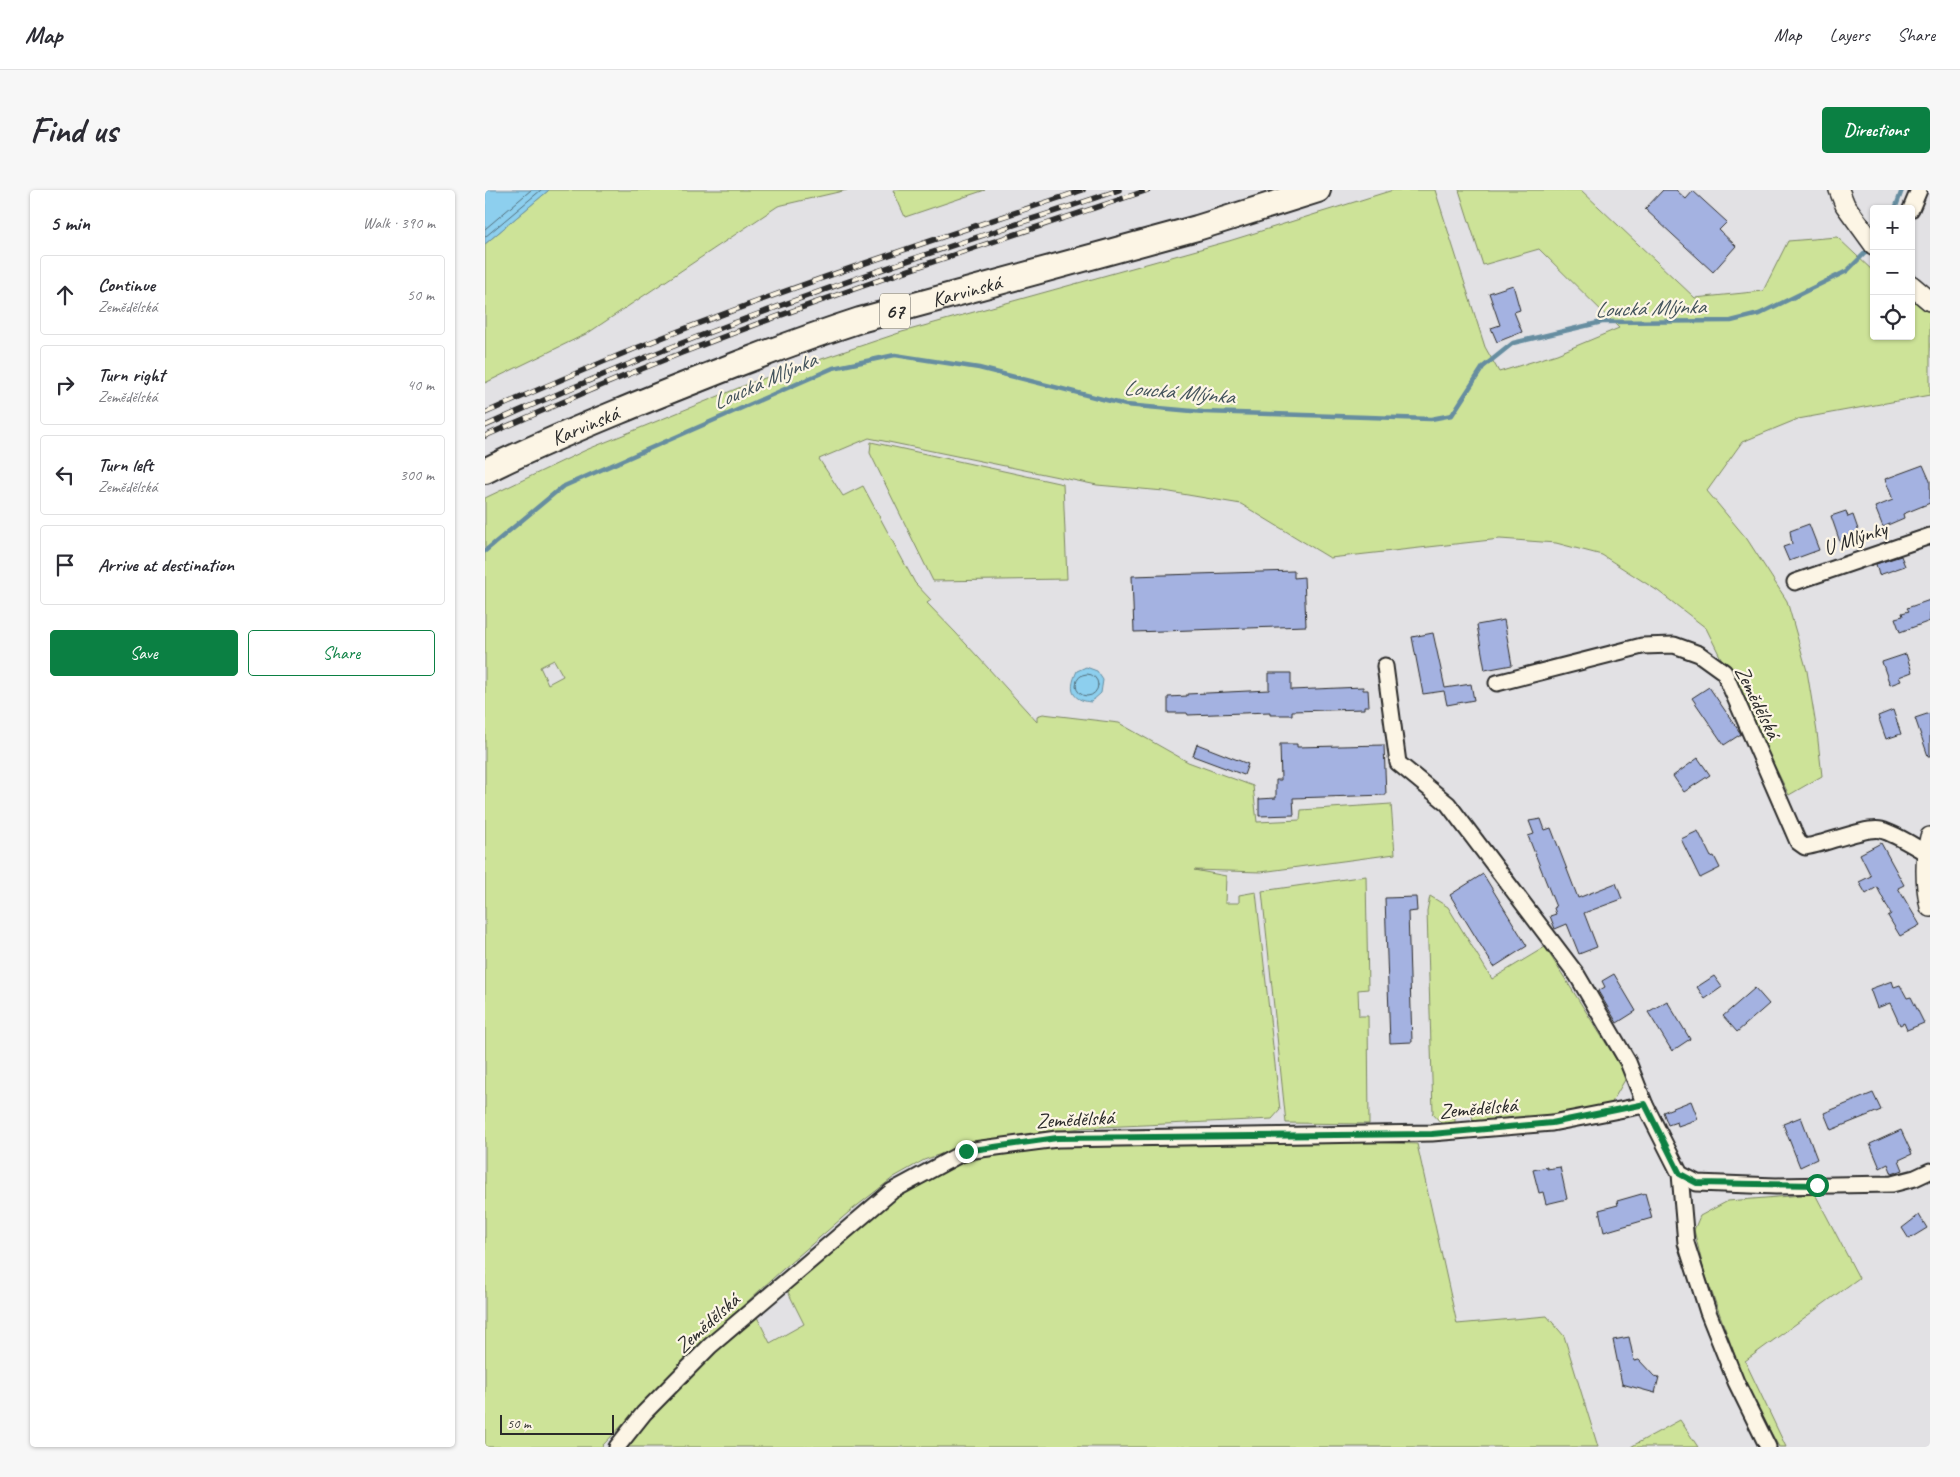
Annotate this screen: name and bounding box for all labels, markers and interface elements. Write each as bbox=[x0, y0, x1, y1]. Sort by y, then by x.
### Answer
text: Map bbox=[25, 20, 62, 50]
text: Map bbox=[1774, 24, 1802, 46]
text: Layers bbox=[1830, 24, 1869, 46]
text: Share bbox=[1897, 24, 1935, 46]
button: Directions bbox=[1822, 107, 1930, 153]
text: Find us bbox=[30, 108, 117, 153]
map controls bbox=[1870, 205, 1915, 340]
button: + bbox=[1870, 205, 1915, 250]
text: 5 min bbox=[50, 210, 90, 236]
text: Walk · 390 m bbox=[363, 213, 435, 233]
button: − bbox=[1870, 250, 1915, 295]
street label: Karvinská bbox=[929, 269, 1006, 313]
text: Continue bbox=[98, 273, 155, 297]
icon: ahead bbox=[51, 281, 79, 309]
text: 50 m bbox=[407, 285, 434, 305]
water label: Loucká Mlýnka bbox=[1594, 292, 1708, 324]
road number: 67 bbox=[880, 294, 910, 328]
button: locate bbox=[1870, 295, 1915, 340]
text: Zemědělská bbox=[98, 297, 158, 317]
water label: Loucká Mlýnka bbox=[708, 345, 823, 416]
text: Turn right bbox=[98, 363, 165, 387]
icon: right bbox=[51, 371, 79, 399]
water label: Loucká Mlýnka bbox=[1122, 373, 1238, 411]
text: 40 m bbox=[407, 375, 434, 395]
text: Zemědělská bbox=[98, 387, 158, 407]
street label: Karvinská bbox=[547, 399, 624, 451]
text: Turn left bbox=[98, 453, 153, 477]
icon: left bbox=[51, 461, 79, 489]
text: 300 m bbox=[400, 465, 434, 485]
text: Zemědělská bbox=[98, 477, 158, 497]
street label: U Mlýnky bbox=[1820, 514, 1892, 561]
icon: arrive bbox=[51, 551, 79, 579]
text: Arrive at destination bbox=[98, 553, 234, 577]
button: Save bbox=[50, 630, 238, 676]
button: Share bbox=[248, 630, 435, 676]
street label: Zemědělská bbox=[1729, 661, 1788, 744]
street label: Zemědělská bbox=[1438, 1091, 1520, 1124]
street label: Zemědělská bbox=[1035, 1104, 1117, 1134]
route end bbox=[955, 1140, 978, 1163]
route start bbox=[1806, 1174, 1829, 1197]
street label: Zemědělská bbox=[669, 1286, 746, 1359]
scale bar bbox=[500, 1412, 614, 1435]
text: 50 m bbox=[507, 1415, 531, 1432]

